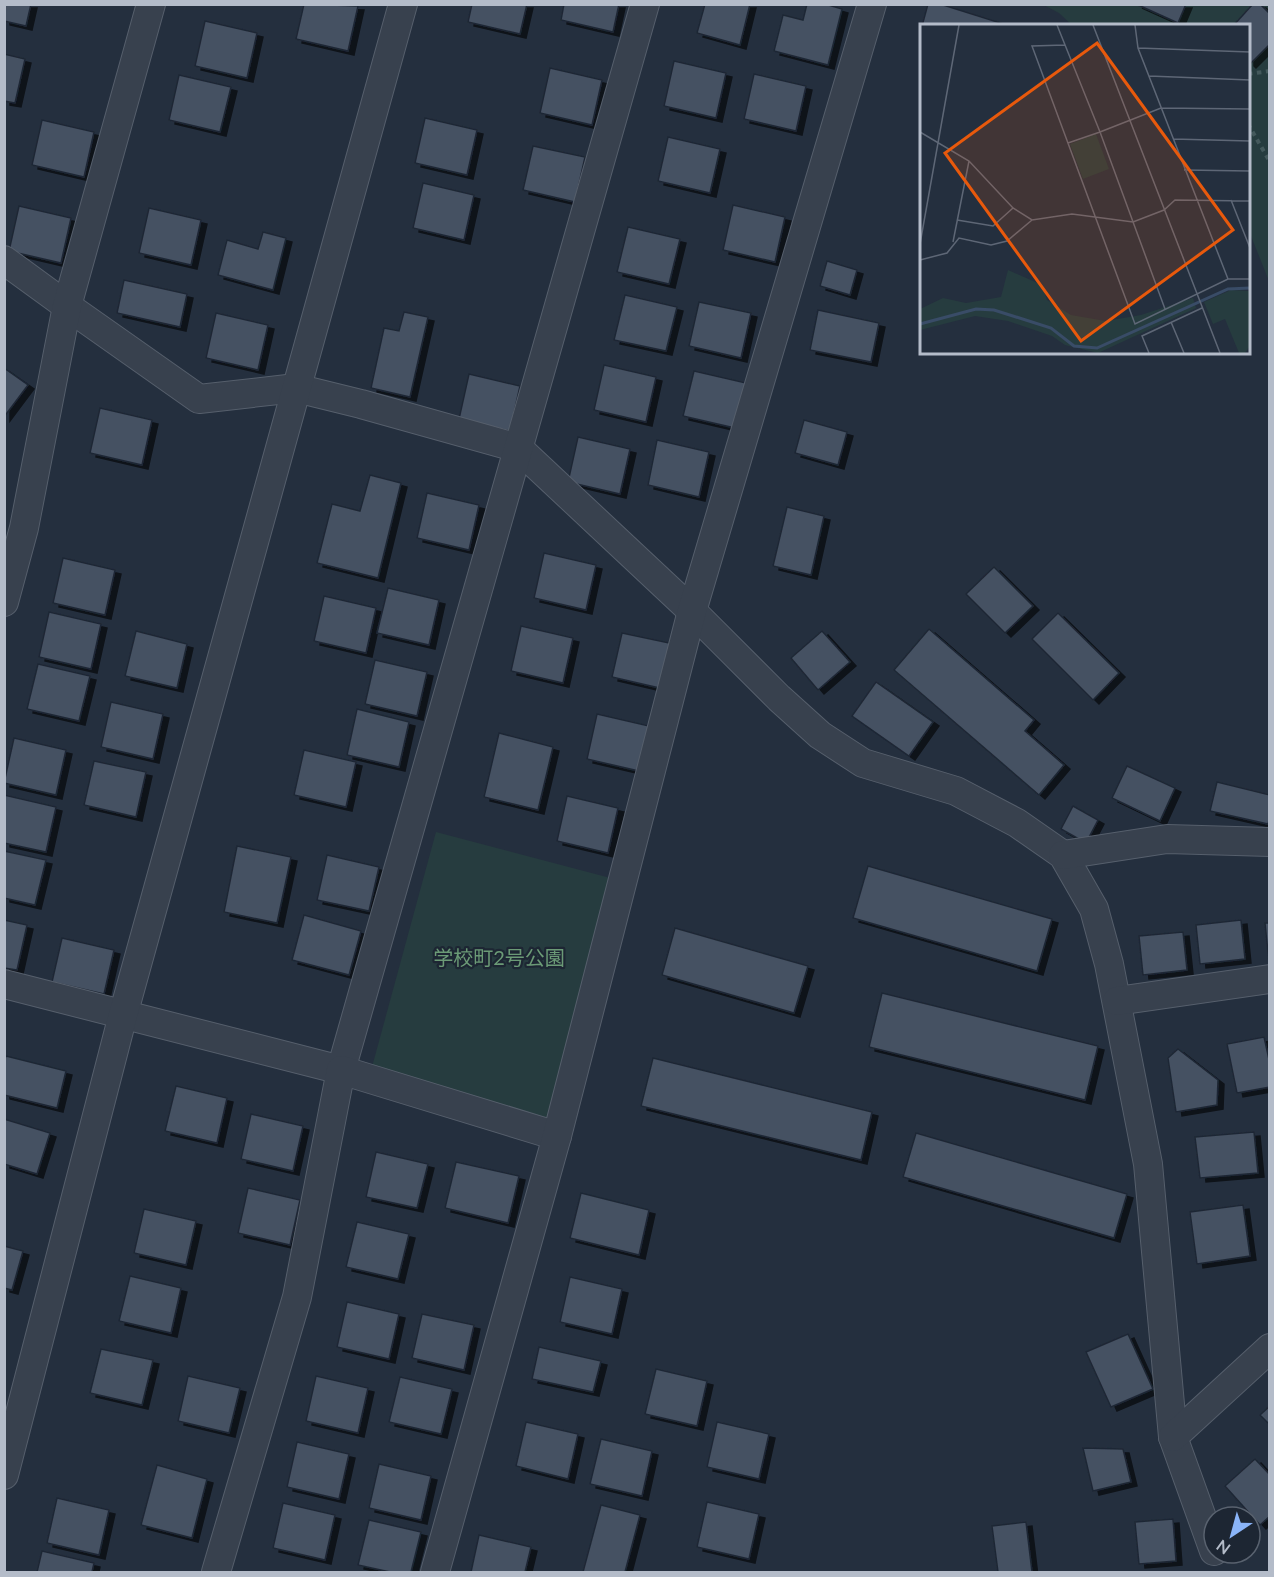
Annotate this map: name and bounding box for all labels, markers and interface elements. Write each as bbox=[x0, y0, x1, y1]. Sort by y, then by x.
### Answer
inset map bbox=[920, 24, 1250, 354]
park label: 学校町2号公園 bbox=[433, 945, 565, 969]
north arrow bbox=[1202, 1505, 1262, 1565]
text: N bbox=[1212, 1536, 1233, 1559]

